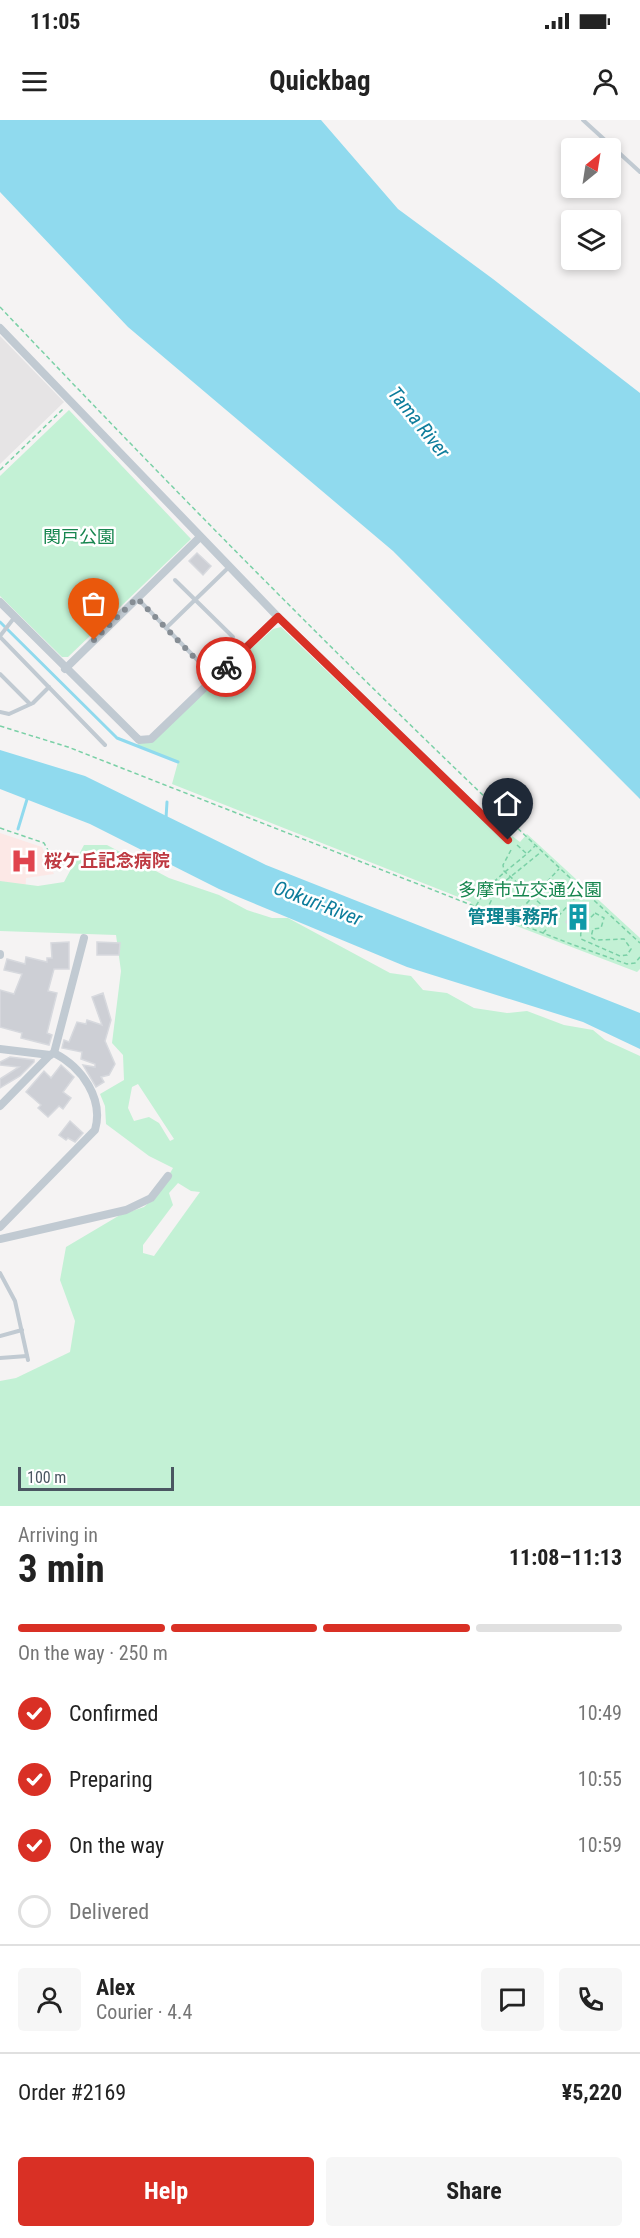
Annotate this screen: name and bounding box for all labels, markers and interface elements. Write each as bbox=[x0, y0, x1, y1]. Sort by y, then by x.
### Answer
text: 11:05 bbox=[30, 9, 81, 34]
icon: menu bbox=[18, 65, 51, 98]
text: Quickbag bbox=[269, 65, 371, 97]
icon: person bbox=[589, 65, 622, 98]
north arrow bbox=[561, 138, 621, 198]
map controls bbox=[561, 138, 621, 270]
button: layers bbox=[561, 210, 621, 270]
water label: Tama River bbox=[383, 382, 456, 463]
park label: 関戸公園 bbox=[43, 526, 115, 547]
pin bbox=[68, 578, 119, 640]
icon: bag bbox=[77, 587, 110, 620]
courier bbox=[196, 637, 256, 697]
icon: bike bbox=[210, 651, 243, 684]
pin bbox=[482, 778, 533, 840]
icon: home bbox=[491, 787, 524, 820]
hospital icon: 桜ケ丘記念病院 bbox=[9, 846, 39, 876]
place label: 桜ケ丘記念病院 bbox=[44, 850, 170, 871]
water label: Ookuri-River bbox=[270, 875, 367, 931]
park label: 多摩市立交通公園 bbox=[458, 879, 602, 900]
building icon: 管理事務所 bbox=[563, 902, 593, 932]
place label: 管理事務所 bbox=[468, 906, 558, 927]
scale bar bbox=[18, 1464, 174, 1492]
text: 100 m bbox=[27, 1468, 66, 1487]
text: Arriving in bbox=[18, 1523, 98, 1547]
text: 11:08–11:13 bbox=[509, 1545, 622, 1570]
text: 3 min bbox=[18, 1546, 105, 1592]
text: On the way · 250 m bbox=[18, 1641, 168, 1665]
icon: check bbox=[18, 1697, 51, 1730]
text: Confirmed bbox=[69, 1701, 158, 1726]
text: 10:49 bbox=[578, 1701, 622, 1725]
icon: check bbox=[18, 1763, 51, 1796]
text: Preparing bbox=[69, 1767, 153, 1792]
text: 10:55 bbox=[578, 1767, 622, 1791]
icon: check bbox=[18, 1829, 51, 1862]
text: On the way bbox=[69, 1833, 164, 1858]
text: 10:59 bbox=[578, 1833, 622, 1857]
text: Delivered bbox=[69, 1899, 149, 1924]
button: person bbox=[18, 1968, 81, 2031]
button: chat bbox=[481, 1968, 544, 2031]
button: phone bbox=[559, 1968, 622, 2031]
text: Alex bbox=[96, 1975, 135, 2000]
text: Courier · 4.4 bbox=[96, 2000, 192, 2024]
text: Order #2169 bbox=[18, 2080, 126, 2105]
text: ¥5,220 bbox=[562, 2080, 622, 2105]
button: Help bbox=[18, 2157, 314, 2226]
button: Share bbox=[326, 2157, 622, 2226]

